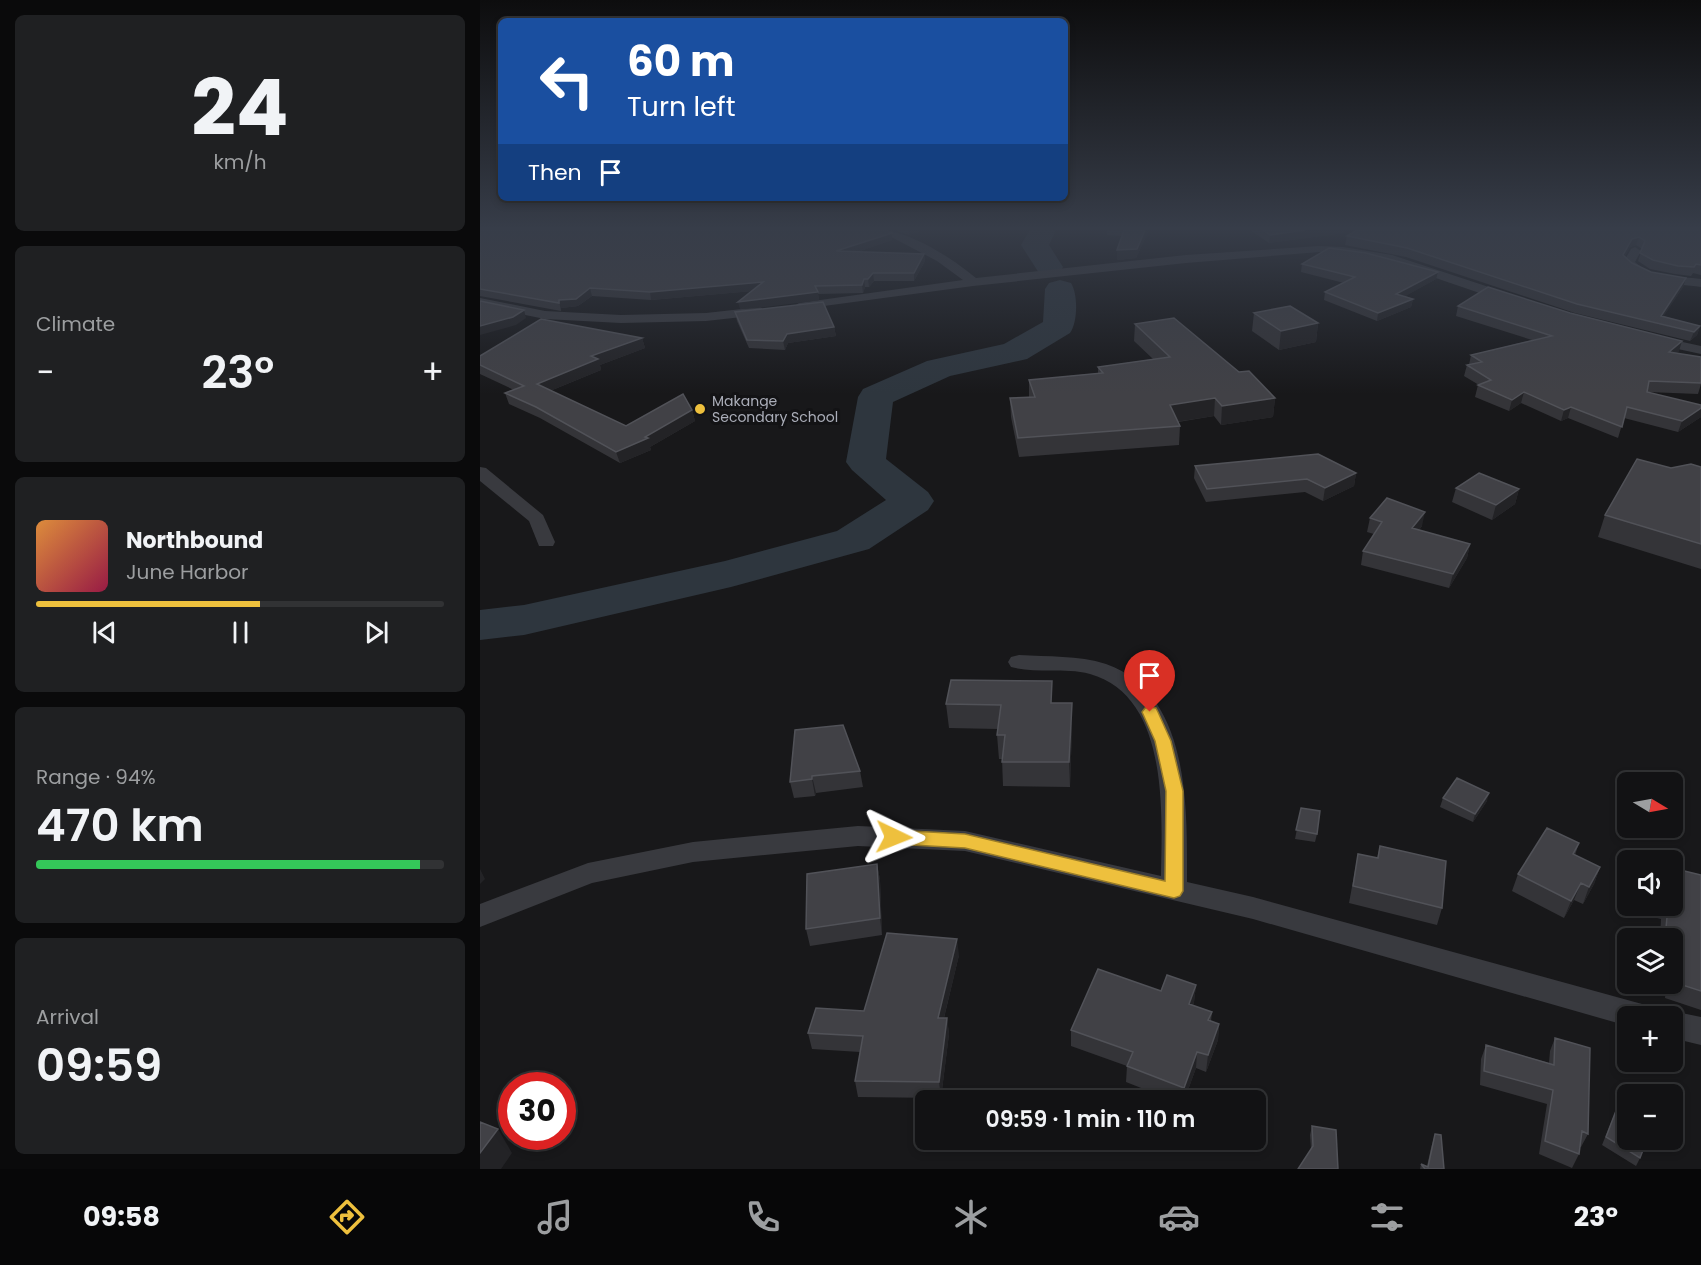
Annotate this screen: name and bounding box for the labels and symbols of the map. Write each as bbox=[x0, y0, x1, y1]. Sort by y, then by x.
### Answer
place label: Makange Secondary School bbox=[712, 391, 838, 427]
marker: Makange Secondary School bbox=[693, 402, 707, 416]
pin bbox=[1124, 650, 1175, 712]
north arrow bbox=[1617, 772, 1683, 838]
position arrow bbox=[862, 805, 926, 869]
speed limit sign: 30 bbox=[498, 1072, 576, 1150]

